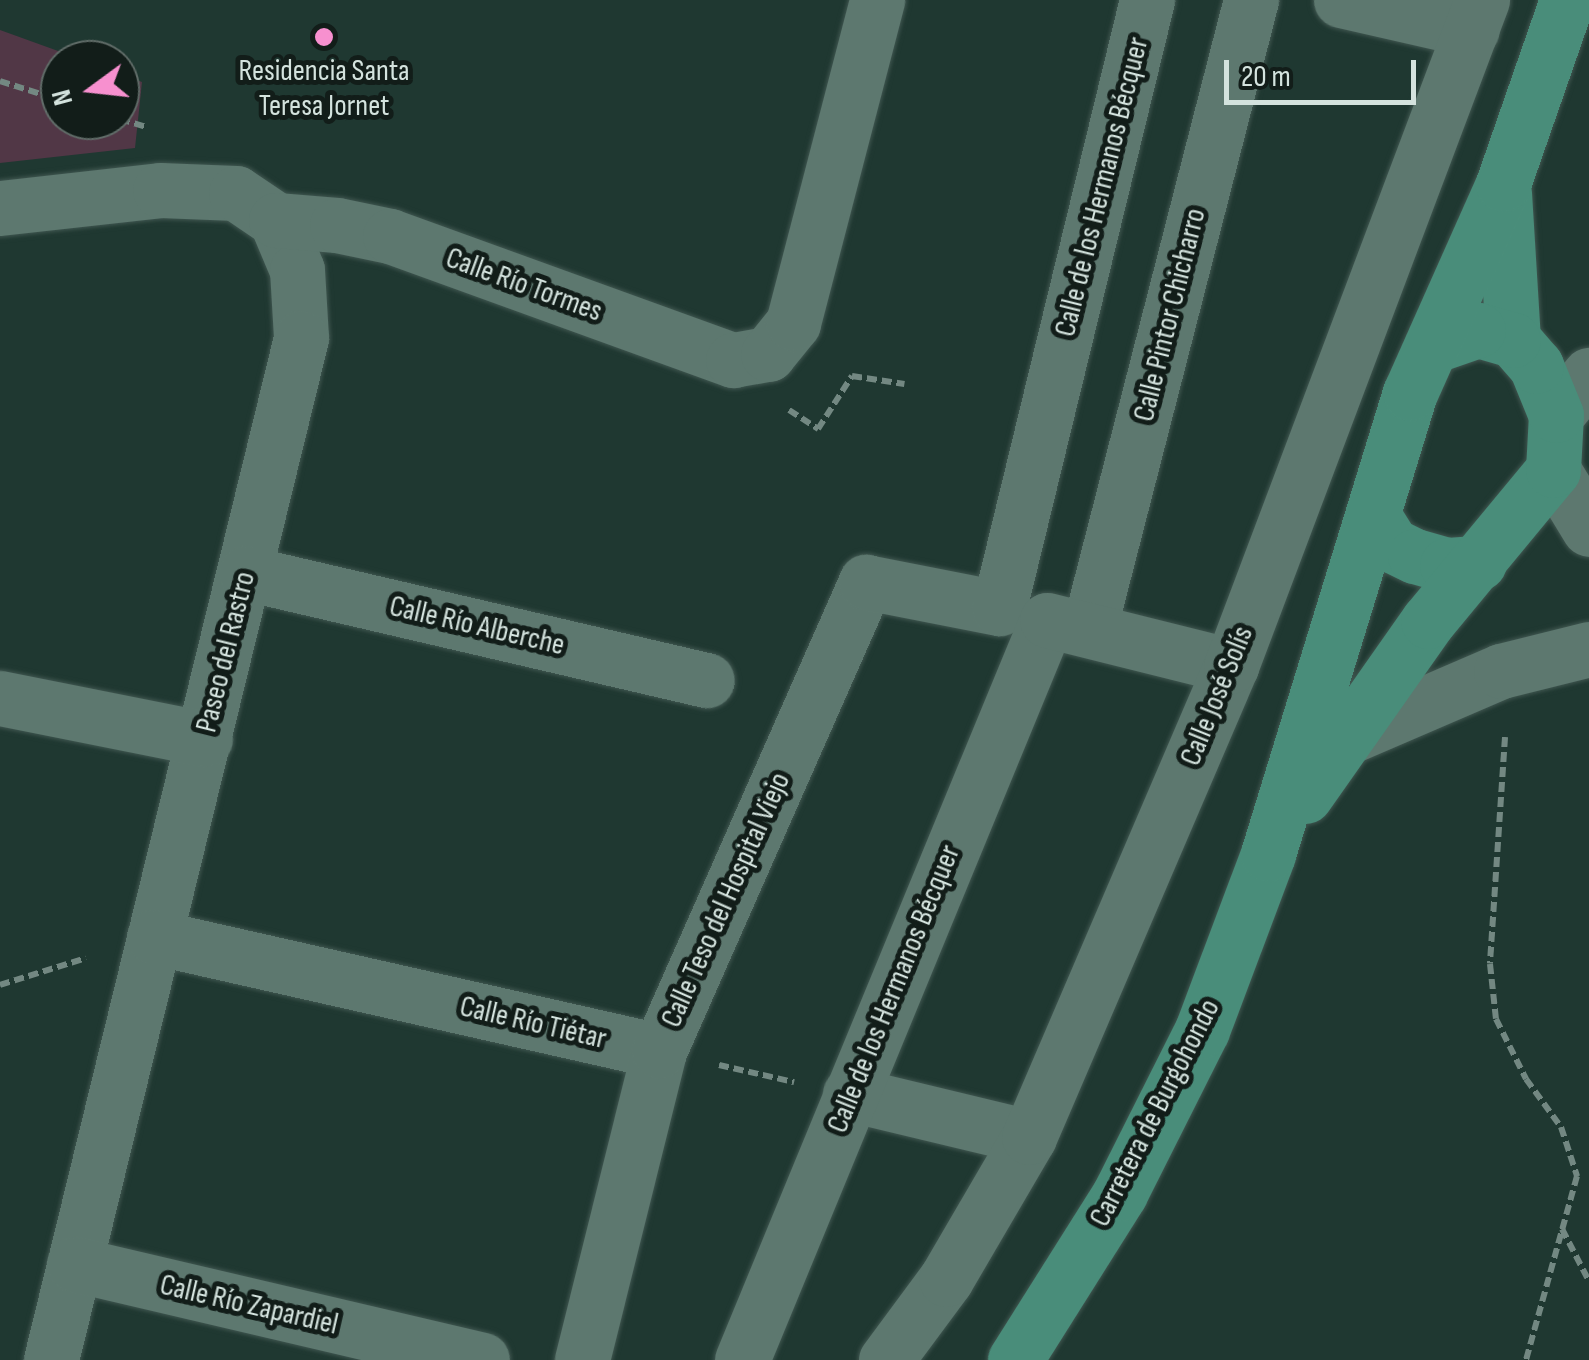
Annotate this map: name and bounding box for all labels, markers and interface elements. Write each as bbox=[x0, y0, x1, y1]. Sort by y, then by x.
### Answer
marker: Residencia Santa Teresa Jornet bbox=[313, 26, 335, 48]
street label: Calle de los Hermanos Bécquer bbox=[1047, 34, 1157, 340]
north arrow bbox=[40, 40, 140, 140]
scale bar bbox=[1229, 40, 1422, 102]
place label: Residencia Santa Teresa Jornet bbox=[238, 53, 410, 124]
text: 20 m bbox=[1241, 59, 1291, 95]
text: N bbox=[45, 86, 80, 109]
street label: Calle Pintor Chicharro bbox=[1126, 205, 1214, 425]
street label: Calle Río Tormes bbox=[441, 240, 607, 330]
street label: Paseo del Rastro bbox=[189, 568, 263, 736]
street label: Calle Río Alberche bbox=[386, 588, 568, 664]
street label: Calle José Solís bbox=[1173, 621, 1261, 771]
street label: Calle Teso del Hospital Viejo bbox=[654, 767, 798, 1033]
street label: Calle de los Hermanos Bécquer bbox=[820, 840, 968, 1138]
street label: Calle Río Tiétar bbox=[456, 989, 610, 1057]
street label: Carretera de Burgohondo bbox=[1082, 993, 1228, 1233]
street label: Calle Río Zapardiel bbox=[156, 1267, 342, 1343]

